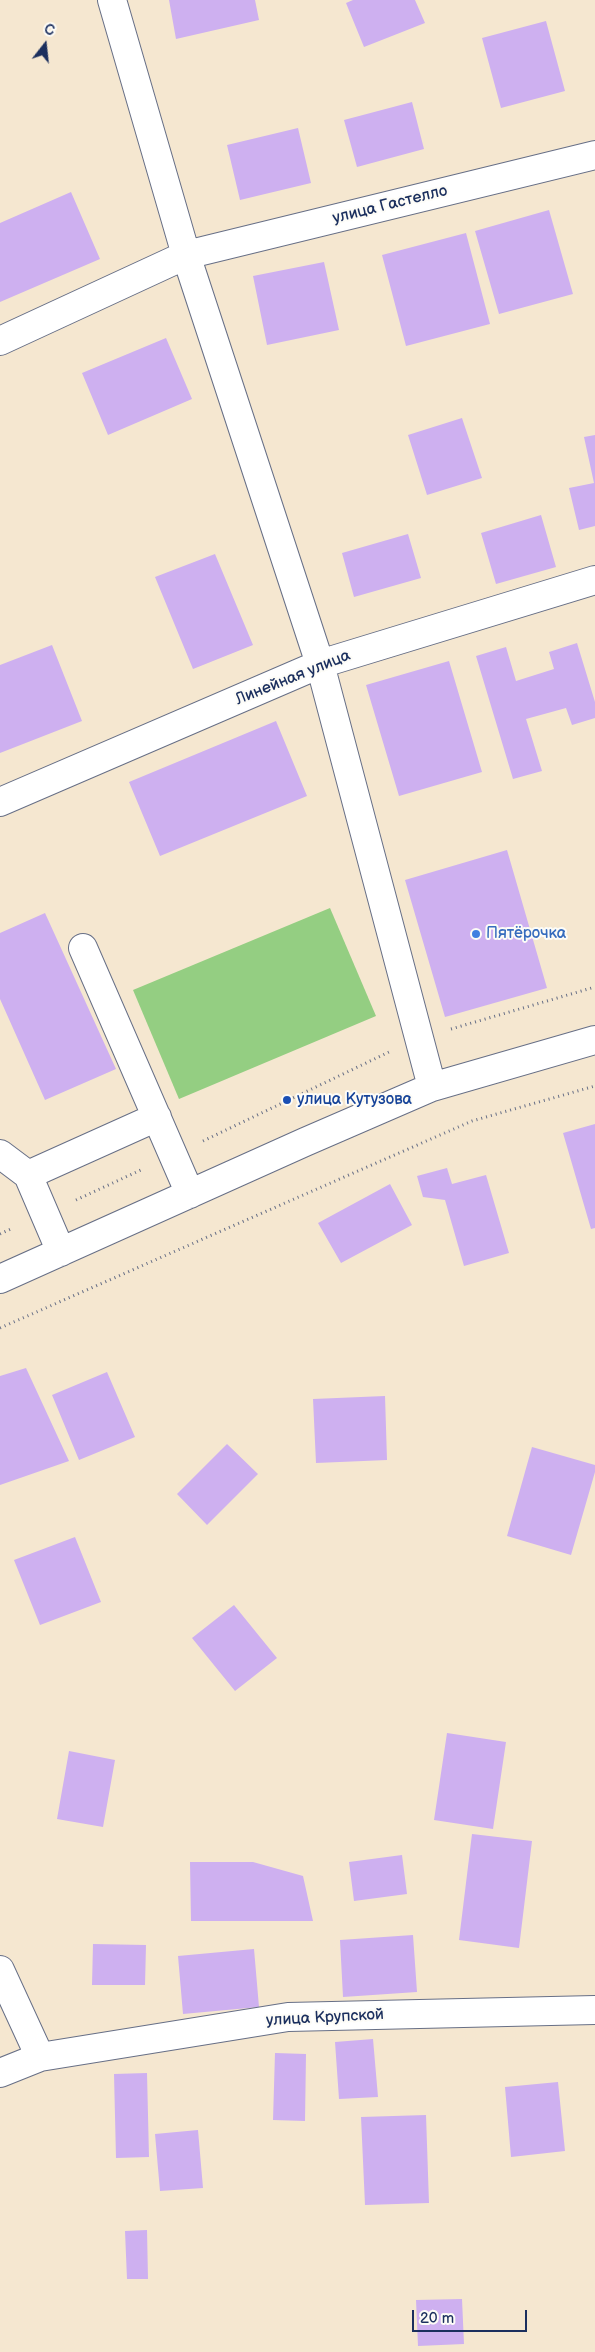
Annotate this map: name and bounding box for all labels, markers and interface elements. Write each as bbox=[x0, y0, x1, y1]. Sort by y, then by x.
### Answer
north arrow bbox=[20, 20, 70, 70]
text: С bbox=[42, 21, 56, 40]
street label: улица Гастелло bbox=[331, 181, 449, 229]
street label: Линейная улица bbox=[233, 646, 353, 710]
place label: Пятёрочка bbox=[486, 924, 566, 944]
marker: Пятёрочка bbox=[470, 928, 482, 940]
place label: улица Кутузова bbox=[297, 1090, 412, 1110]
marker: улица Кутузова bbox=[281, 1094, 293, 1106]
street label: улица Крупской bbox=[265, 2005, 385, 2031]
scale bar bbox=[415, 2300, 530, 2332]
text: 20 m bbox=[420, 2309, 454, 2328]

